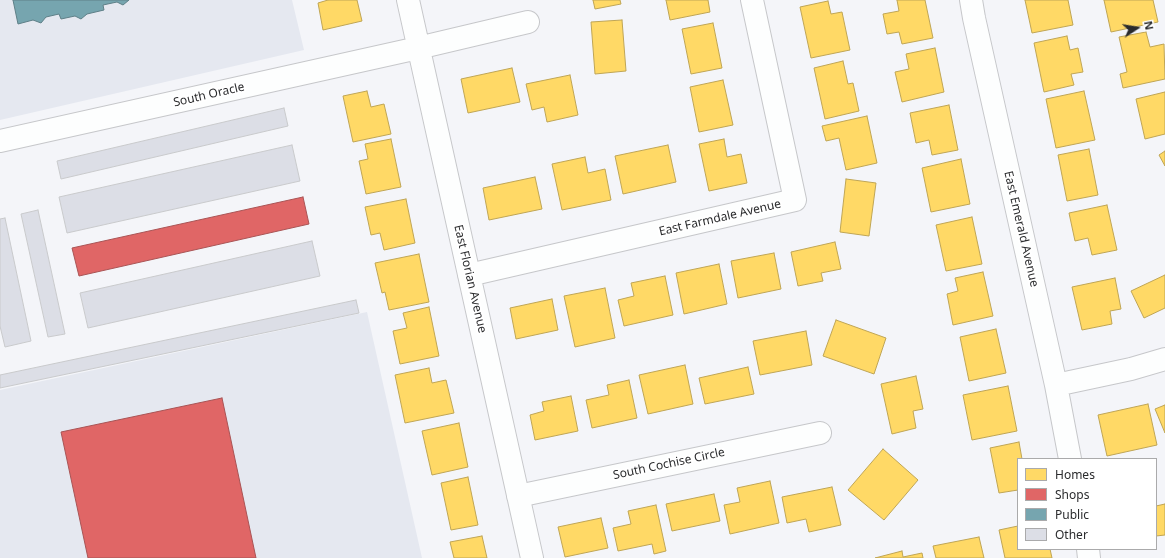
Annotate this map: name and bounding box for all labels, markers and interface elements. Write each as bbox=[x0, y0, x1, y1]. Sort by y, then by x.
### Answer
north arrow bbox=[1117, 8, 1157, 48]
text: N bbox=[1141, 19, 1157, 31]
street label: South Oracle bbox=[172, 80, 246, 110]
street label: East Emerald Avenue bbox=[1001, 170, 1041, 288]
street label: East Farmdale Avenue bbox=[657, 197, 783, 239]
street label: East Florian Avenue bbox=[451, 223, 489, 335]
street label: South Cochise Circle bbox=[612, 445, 726, 483]
legend bbox=[1017, 458, 1157, 550]
text: Homes bbox=[1055, 466, 1095, 483]
text: Shops bbox=[1055, 486, 1089, 503]
text: Public bbox=[1055, 506, 1089, 523]
text: Other bbox=[1055, 526, 1088, 543]

